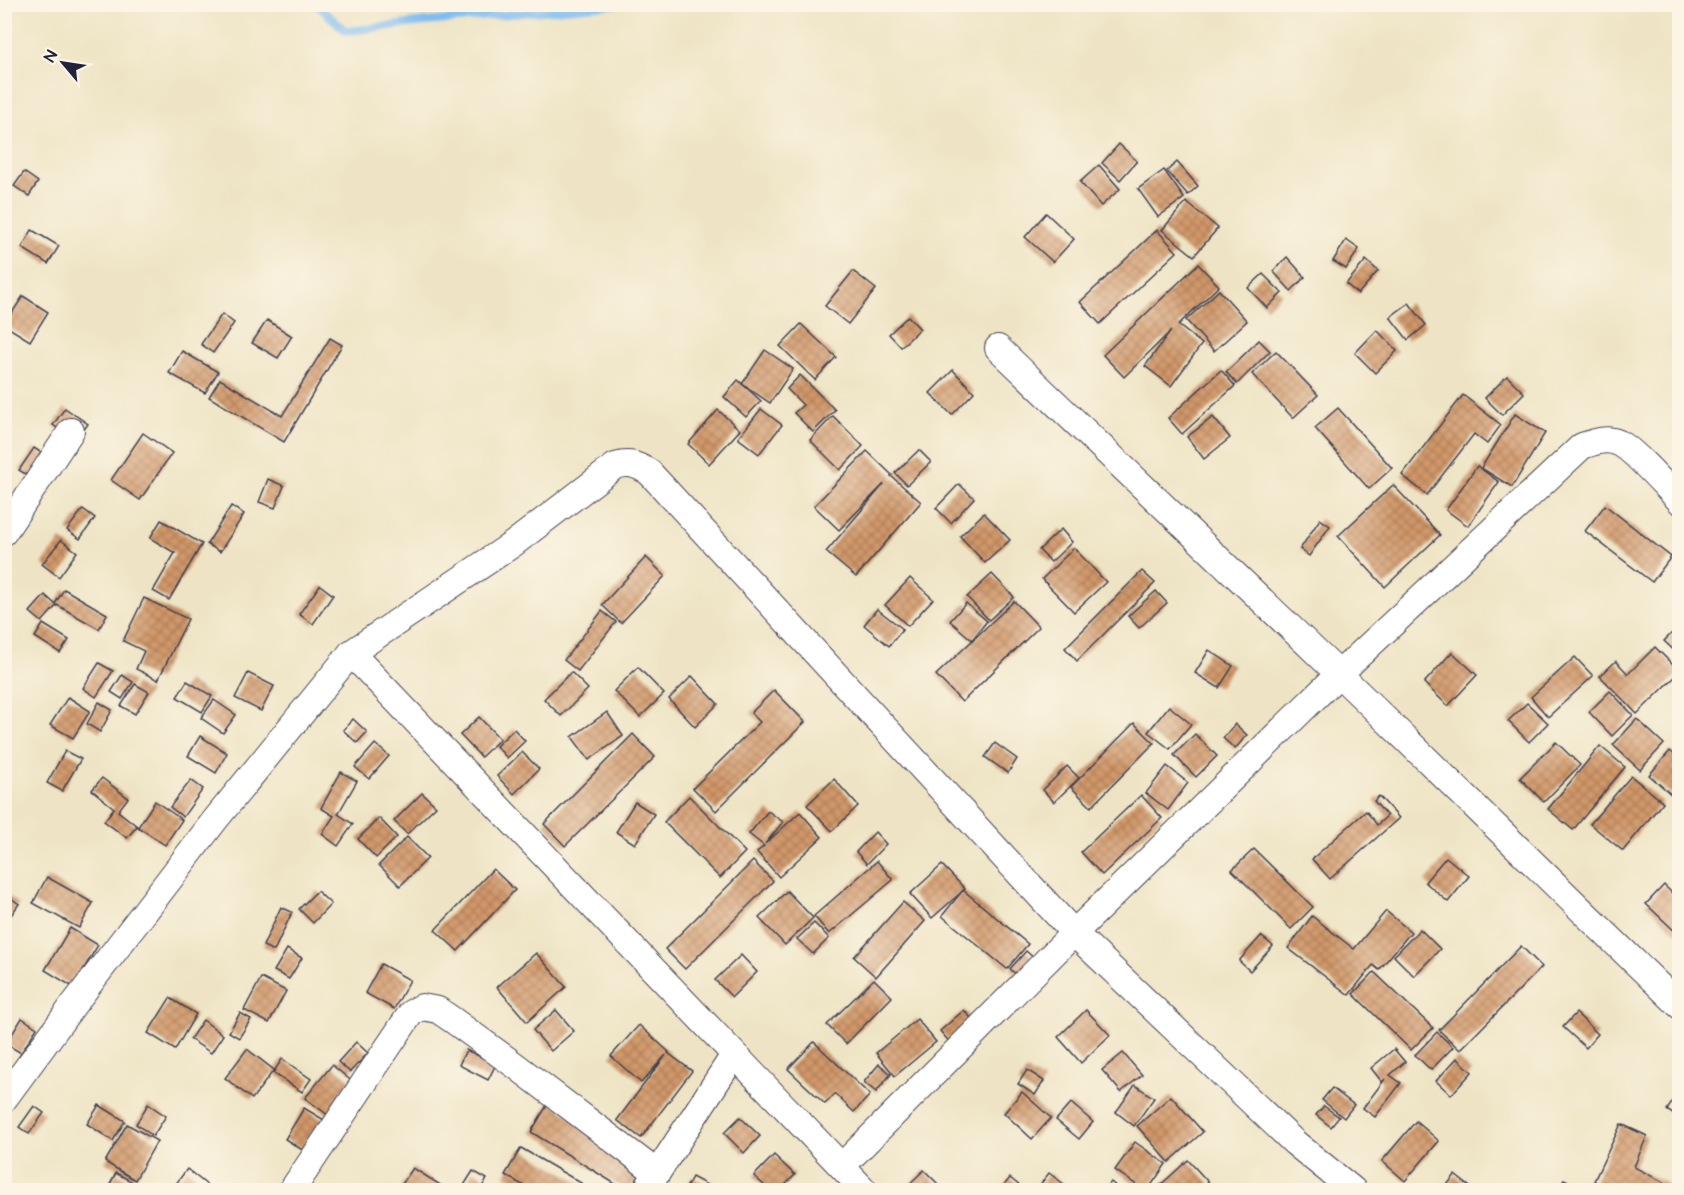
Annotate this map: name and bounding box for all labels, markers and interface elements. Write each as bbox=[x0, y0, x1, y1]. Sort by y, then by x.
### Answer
north arrow bbox=[33, 33, 93, 93]
text: N bbox=[39, 46, 63, 66]

